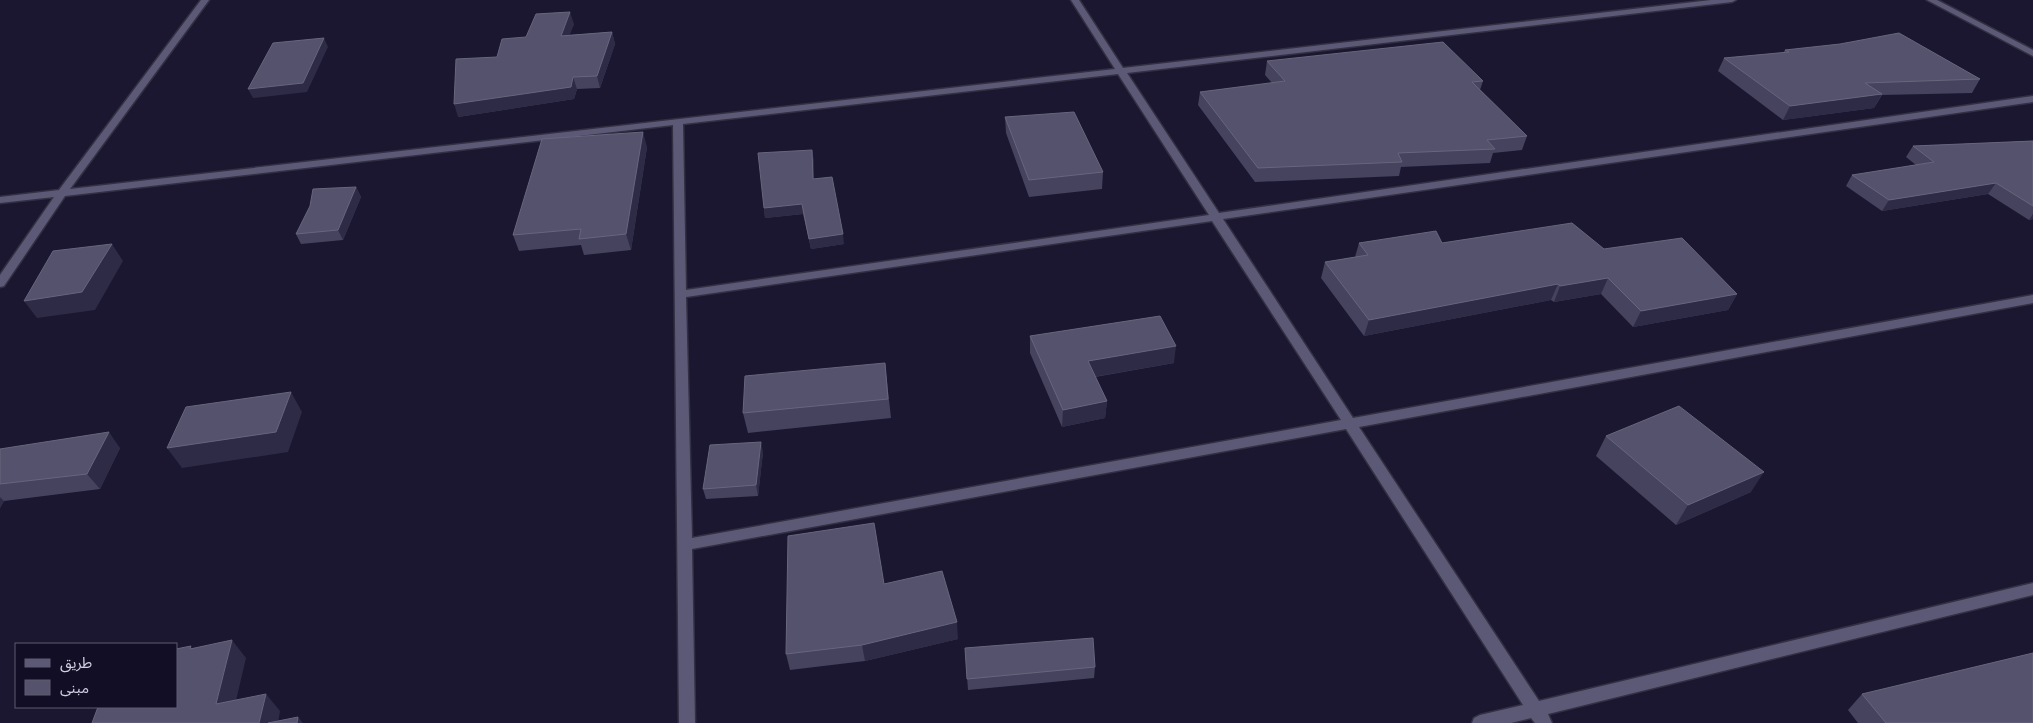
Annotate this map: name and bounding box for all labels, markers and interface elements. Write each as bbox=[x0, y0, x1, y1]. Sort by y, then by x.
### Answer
legend bbox=[15, 643, 178, 708]
text: طريق bbox=[60, 653, 92, 673]
text: مبنى bbox=[60, 678, 89, 697]

